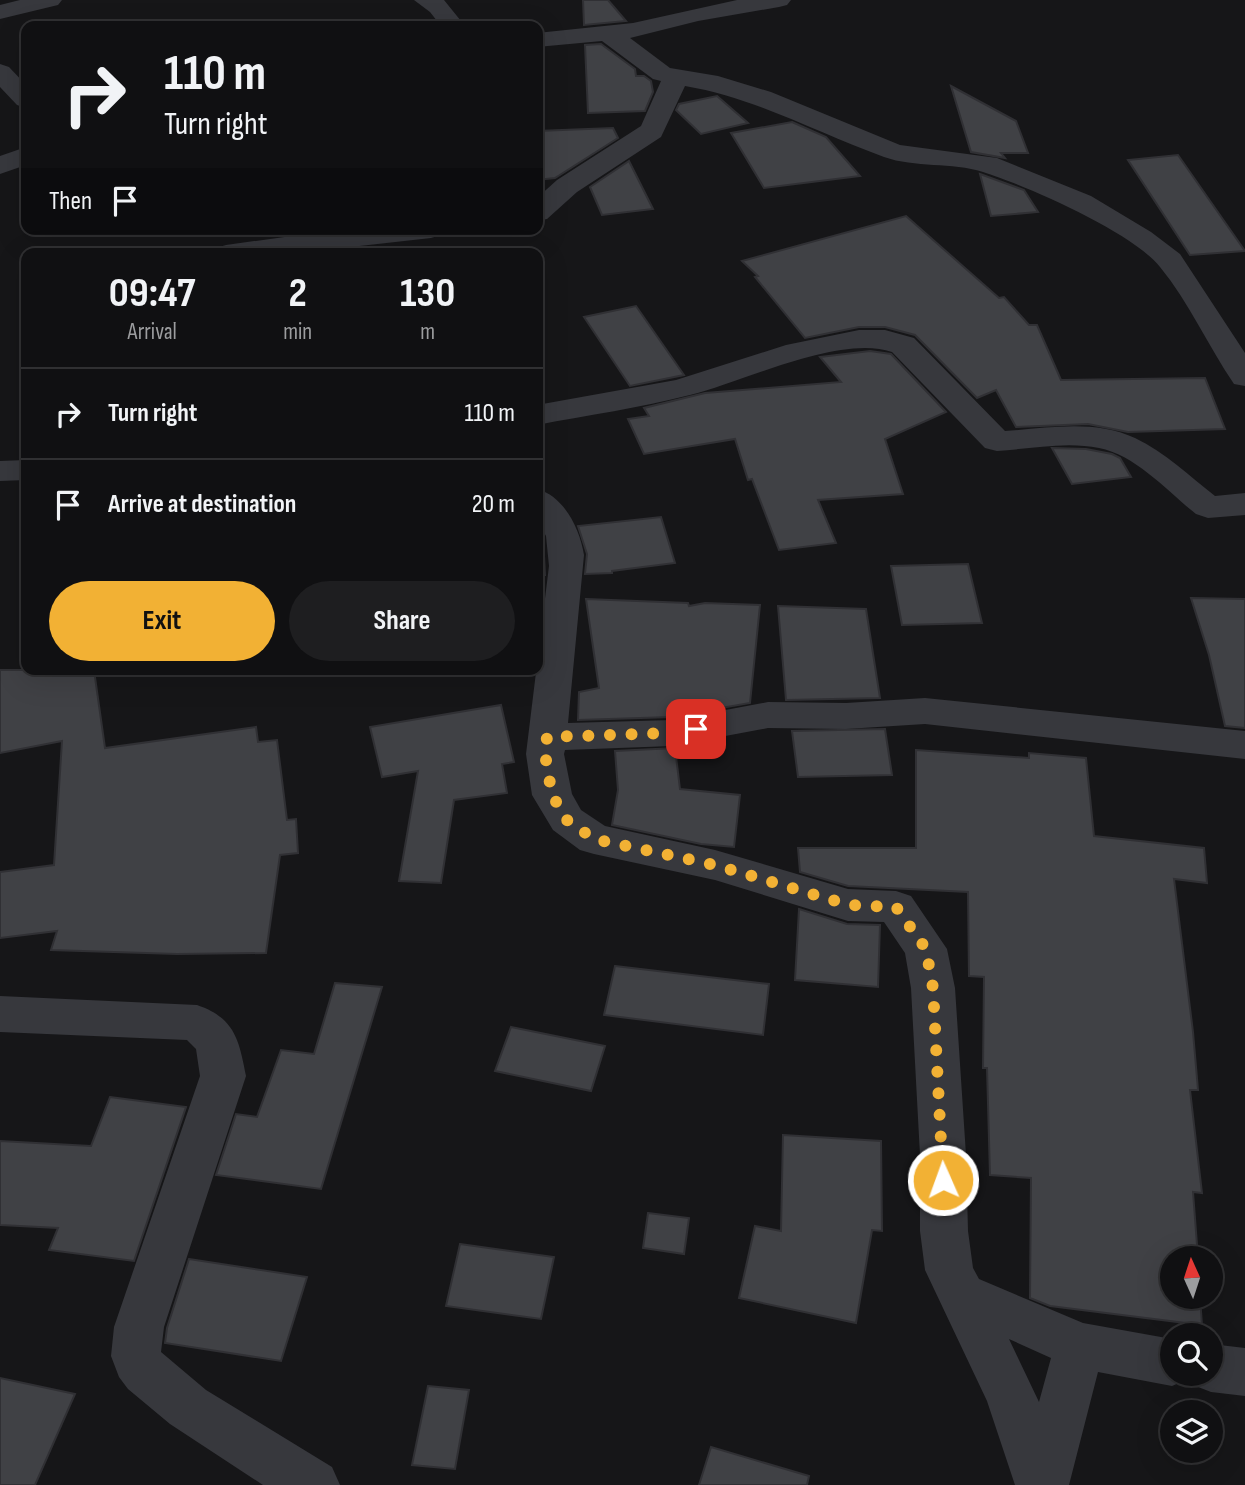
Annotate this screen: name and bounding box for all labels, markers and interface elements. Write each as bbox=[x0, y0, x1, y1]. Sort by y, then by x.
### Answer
text: 110 m bbox=[164, 45, 266, 104]
icon: right bbox=[49, 49, 140, 140]
text: Turn right bbox=[164, 105, 268, 144]
icon: arrive bbox=[106, 182, 144, 220]
text: Then bbox=[49, 186, 92, 217]
text: 09:47 bbox=[109, 268, 195, 319]
text: 2 bbox=[288, 268, 307, 319]
text: 130 bbox=[400, 268, 455, 319]
text: Arrival bbox=[127, 318, 177, 346]
text: min bbox=[283, 318, 312, 346]
text: m bbox=[420, 318, 435, 346]
icon: right bbox=[49, 395, 87, 433]
text: Turn right bbox=[108, 398, 197, 429]
text: 110 m bbox=[464, 398, 515, 429]
icon: arrive bbox=[49, 486, 87, 524]
text: Arrive at destination bbox=[108, 489, 296, 520]
text: 20 m bbox=[472, 489, 515, 520]
button: Exit bbox=[49, 581, 275, 661]
button: Share bbox=[289, 581, 515, 661]
pin bbox=[666, 699, 726, 759]
icon: arrive bbox=[677, 710, 715, 748]
position arrow bbox=[906, 1143, 980, 1217]
north arrow bbox=[1160, 1246, 1223, 1309]
map controls bbox=[1160, 1246, 1223, 1463]
button: search bbox=[1160, 1323, 1223, 1386]
button: layers bbox=[1160, 1400, 1223, 1463]

